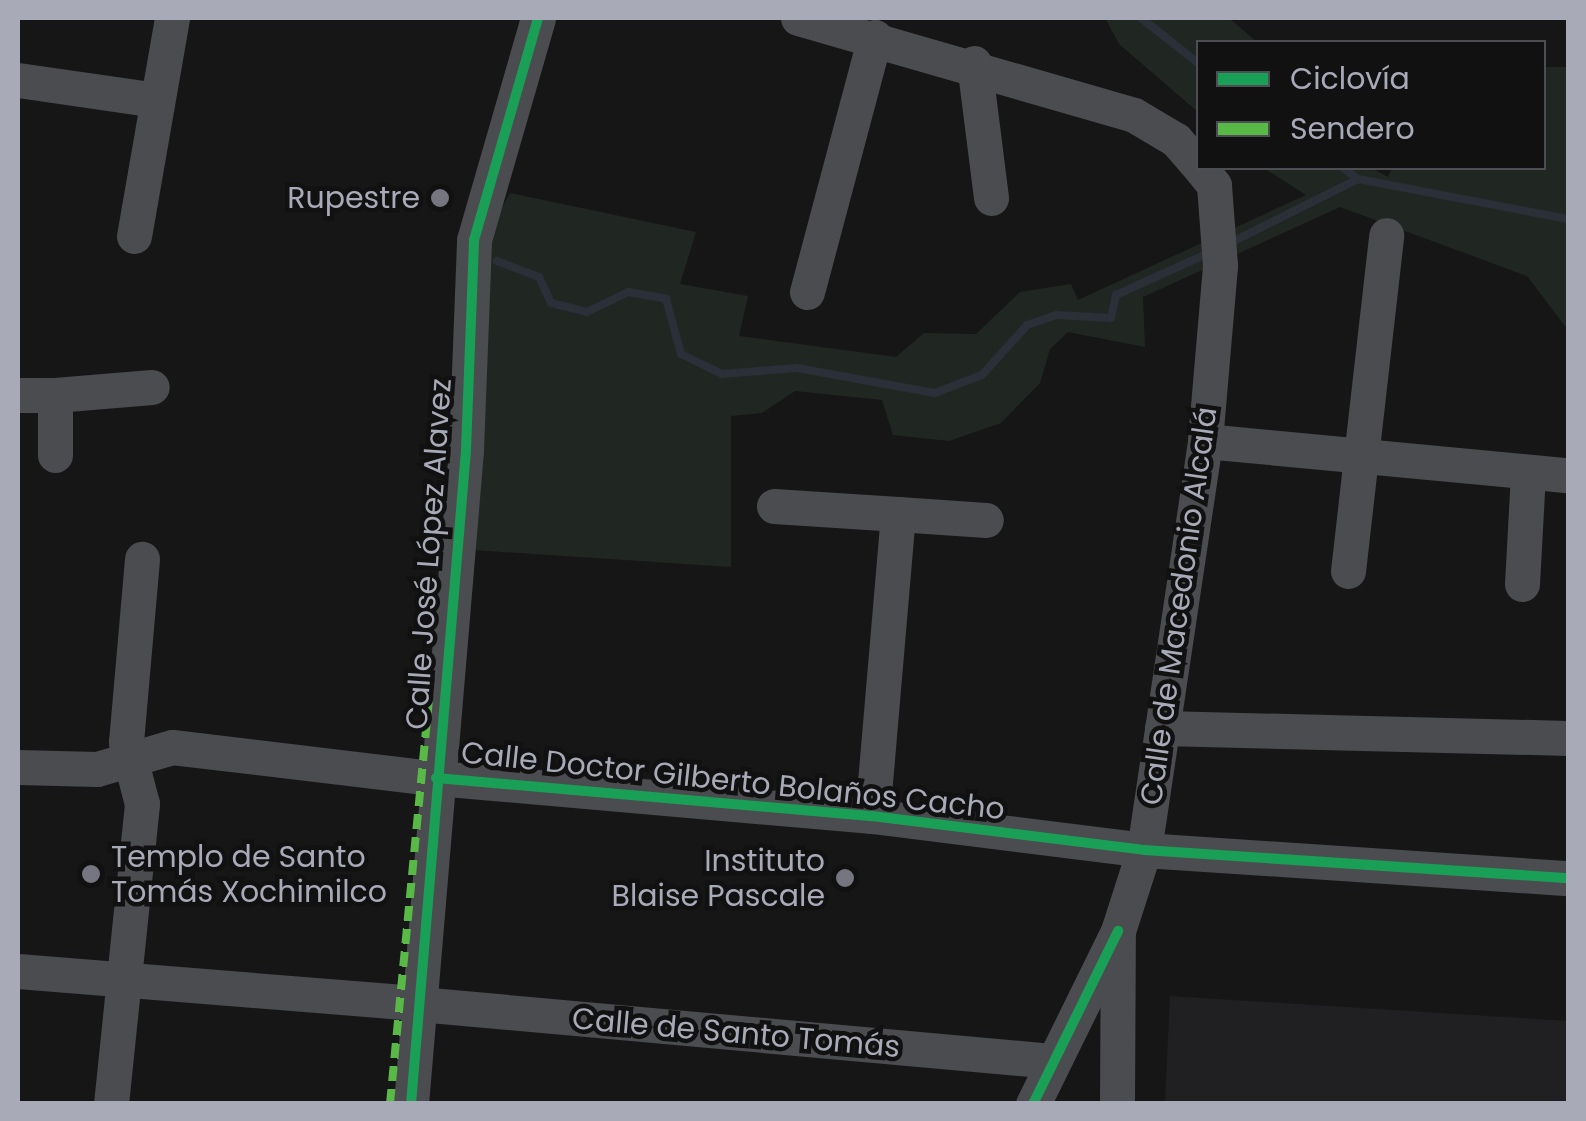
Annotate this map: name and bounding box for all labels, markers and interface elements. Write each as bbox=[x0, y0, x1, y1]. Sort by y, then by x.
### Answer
legend bbox=[1196, 40, 1546, 170]
text: Ciclovía bbox=[1290, 57, 1410, 100]
text: Sendero bbox=[1290, 107, 1415, 150]
place label: Rupestre bbox=[287, 180, 420, 216]
marker: Rupestre bbox=[429, 187, 451, 209]
street label: Calle José López Alavez bbox=[399, 377, 459, 731]
street label: Calle de Macedonio Alcalá bbox=[1133, 405, 1225, 807]
street label: Calle Doctor Gilberto Bolaños Cacho bbox=[459, 735, 1007, 827]
place label: Templo de Santo Tomás Xochimilco bbox=[111, 839, 387, 910]
place label: Instituto Blaise Pascale bbox=[612, 843, 825, 914]
marker: Templo de Santo Tomás Xochimilco bbox=[80, 863, 102, 885]
marker: Instituto Blaise Pascale bbox=[834, 867, 856, 889]
street label: Calle de Santo Tomás bbox=[570, 1001, 902, 1065]

